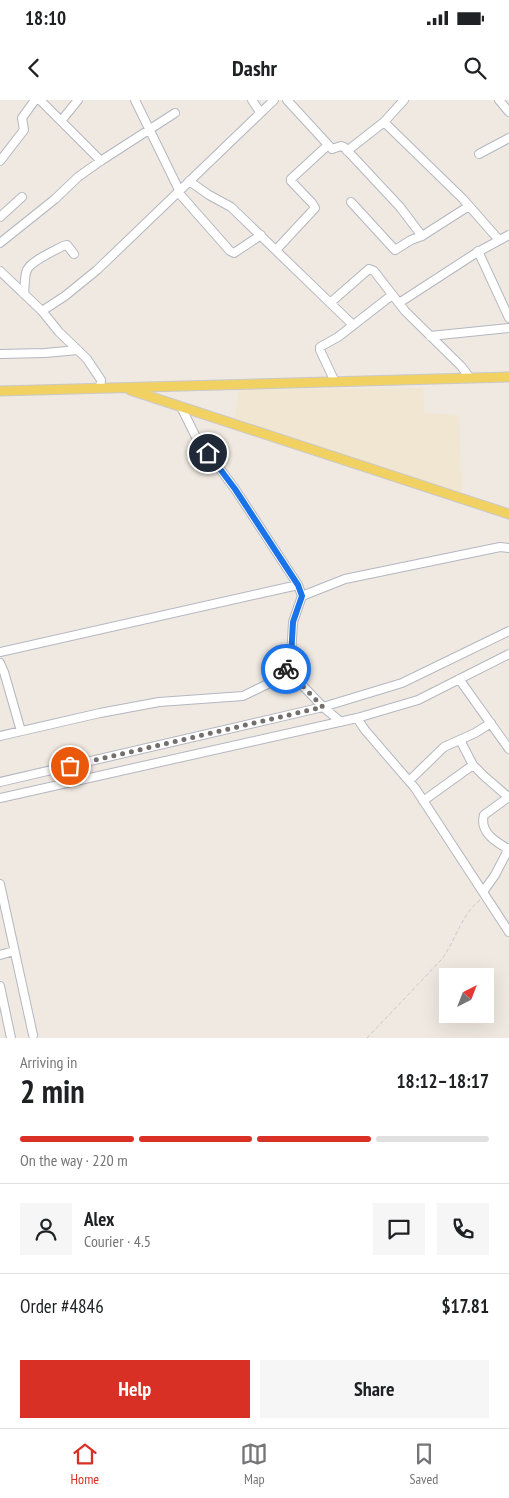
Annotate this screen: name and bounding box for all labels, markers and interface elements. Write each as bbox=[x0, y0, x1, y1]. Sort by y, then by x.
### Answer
text: 18:10 bbox=[25, 6, 66, 30]
icon: back bbox=[20, 54, 48, 82]
text: Dashr bbox=[232, 54, 277, 82]
icon: search bbox=[461, 54, 489, 82]
pin bbox=[187, 432, 229, 474]
icon: home bbox=[194, 439, 222, 467]
courier bbox=[261, 644, 311, 694]
icon: bike bbox=[272, 655, 300, 683]
pin bbox=[49, 745, 91, 787]
icon: bag bbox=[56, 752, 84, 780]
north arrow bbox=[439, 968, 494, 1022]
map controls bbox=[439, 968, 494, 1023]
text: Arriving in bbox=[20, 1052, 77, 1072]
text: 18:12–18:17 bbox=[396, 1069, 489, 1093]
text: 2 min bbox=[20, 1070, 85, 1112]
text: On the way · 220 m bbox=[20, 1150, 128, 1170]
button: person bbox=[20, 1203, 72, 1255]
button: chat bbox=[373, 1203, 425, 1255]
button: phone bbox=[437, 1203, 489, 1255]
text: Alex bbox=[84, 1207, 114, 1231]
text: Courier · 4.5 bbox=[84, 1231, 151, 1251]
text: Order #4846 bbox=[20, 1294, 104, 1318]
text: $17.81 bbox=[441, 1294, 489, 1318]
button: Help bbox=[20, 1360, 250, 1418]
button: Share bbox=[260, 1360, 489, 1418]
tab: Home bbox=[71, 1440, 99, 1488]
tab: Map bbox=[240, 1440, 268, 1488]
tab: Saved bbox=[410, 1440, 438, 1488]

